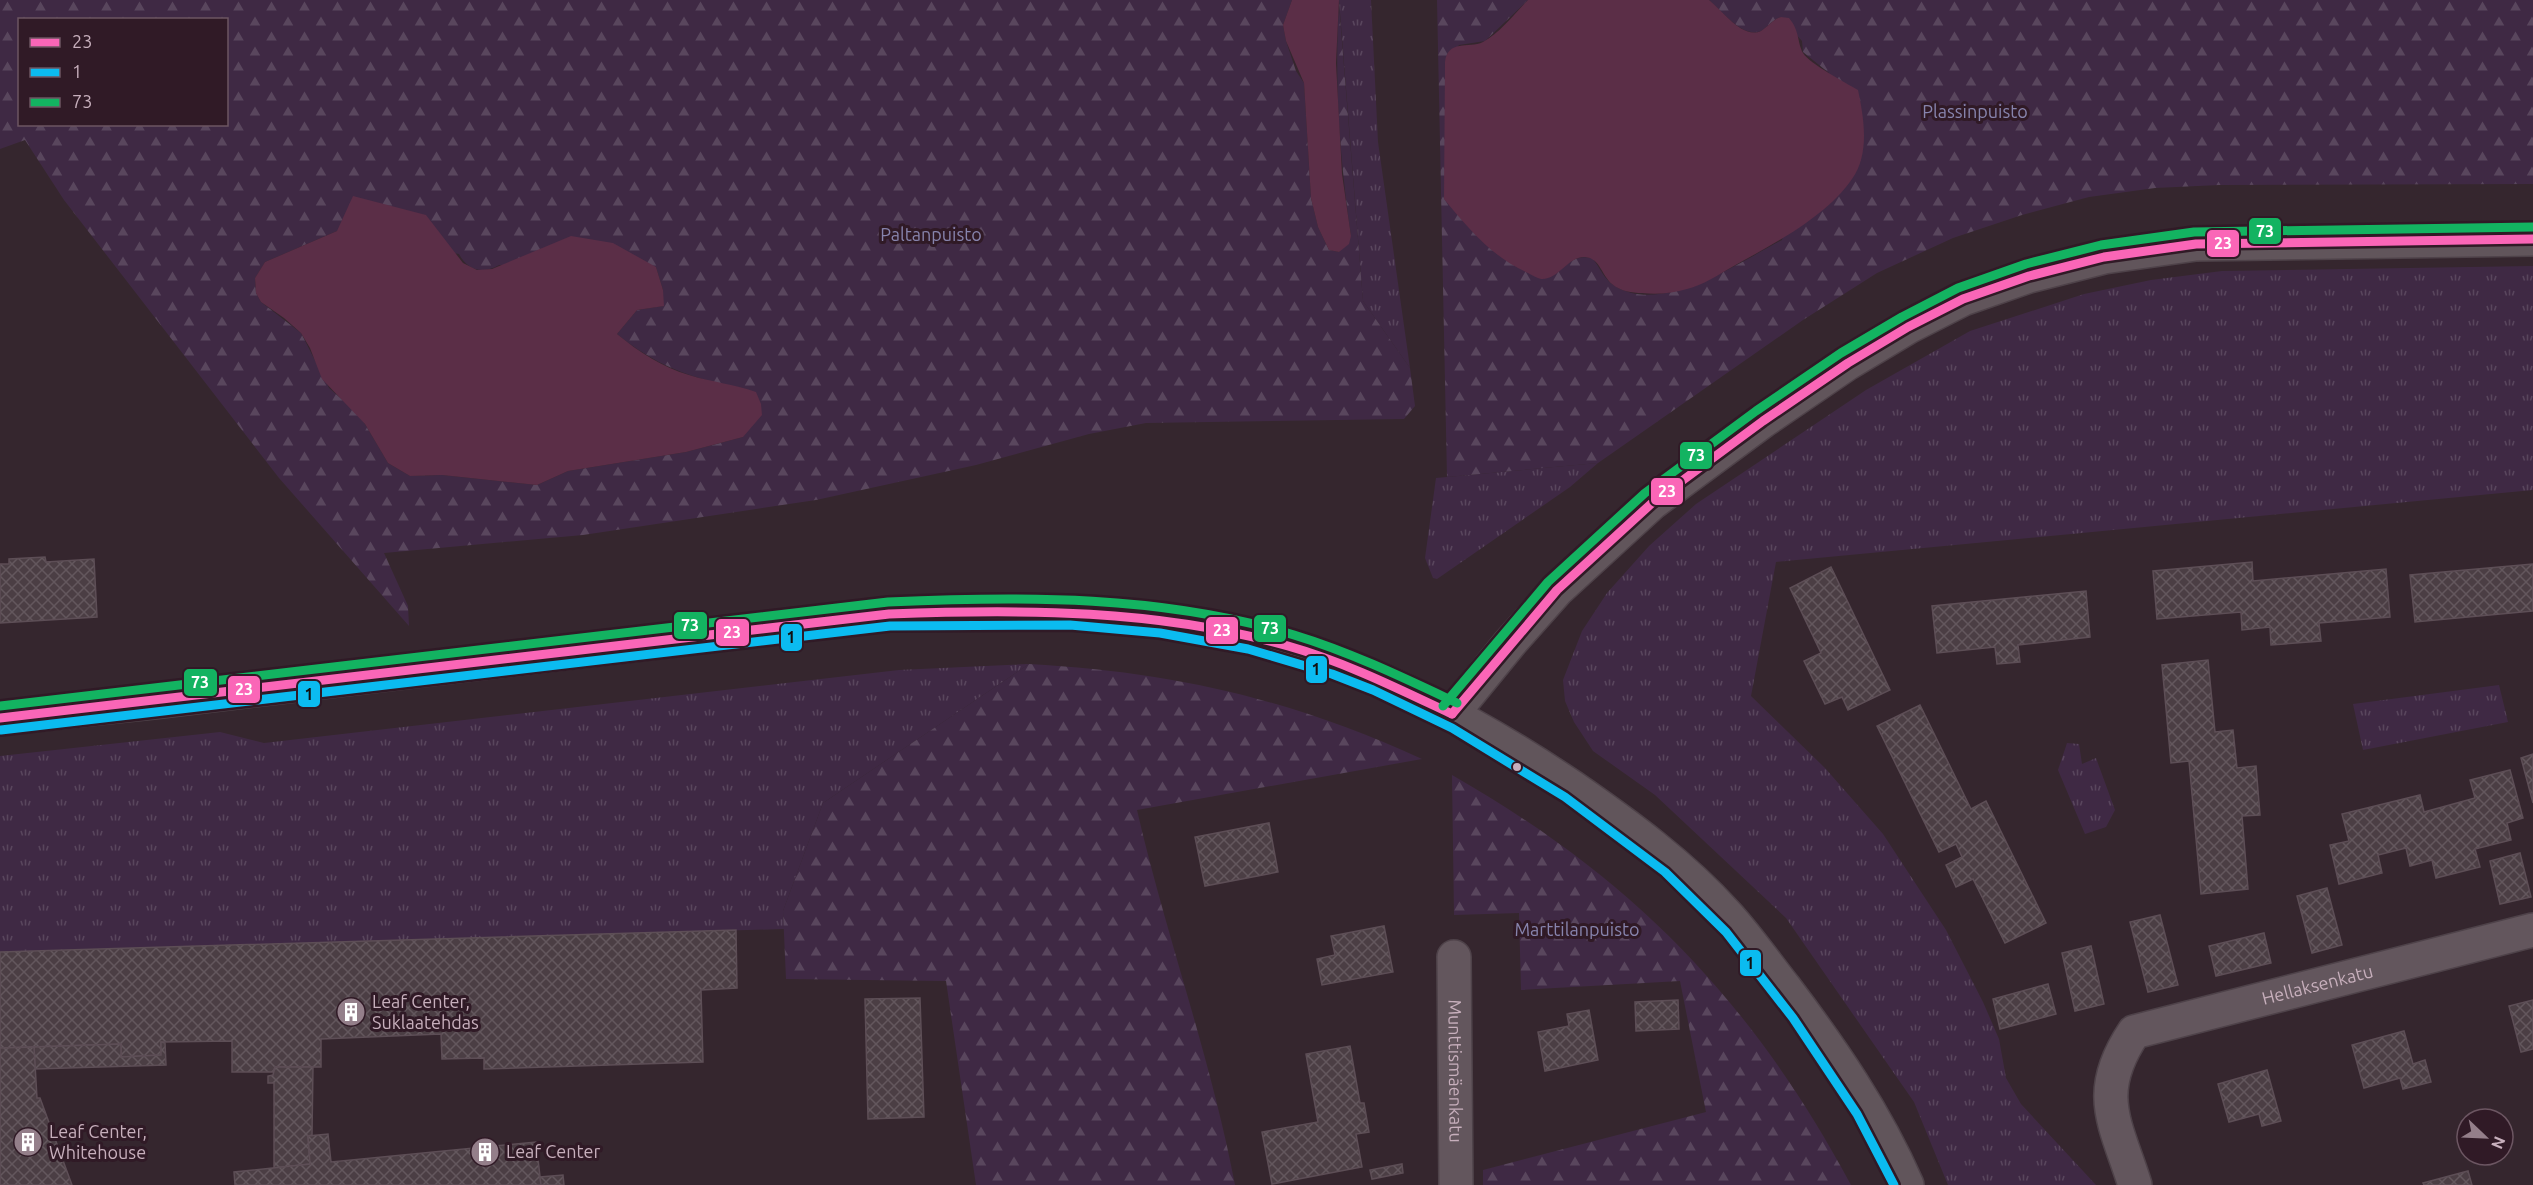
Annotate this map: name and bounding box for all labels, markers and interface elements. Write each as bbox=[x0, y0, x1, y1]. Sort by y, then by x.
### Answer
legend bbox=[18, 18, 228, 126]
text: 23 bbox=[72, 31, 92, 51]
text: 1 bbox=[72, 61, 82, 81]
text: 73 bbox=[72, 91, 92, 111]
park label: Plassinpuisto bbox=[1922, 101, 2028, 121]
line badge: 73 bbox=[2248, 217, 2282, 245]
text: 73 bbox=[2256, 222, 2274, 240]
park label: Paltanpuisto bbox=[880, 224, 982, 244]
line badge: 23 bbox=[2206, 229, 2240, 258]
text: 23 bbox=[2214, 234, 2232, 252]
line badge: 73 bbox=[1679, 441, 1713, 470]
text: 73 bbox=[1687, 446, 1705, 464]
line badge: 23 bbox=[1650, 477, 1684, 506]
text: 23 bbox=[1658, 482, 1676, 500]
line badge: 73 bbox=[673, 611, 708, 640]
line badge: 73 bbox=[1253, 614, 1287, 643]
text: 73 bbox=[681, 616, 699, 634]
line badge: 23 bbox=[1205, 616, 1239, 645]
line badge: 23 bbox=[715, 618, 750, 647]
text: 73 bbox=[1261, 619, 1279, 637]
text: 23 bbox=[1213, 621, 1231, 639]
text: 23 bbox=[723, 623, 741, 641]
line badge: 1 bbox=[780, 623, 803, 652]
text: 1 bbox=[786, 628, 796, 646]
line badge: 1 bbox=[1305, 655, 1328, 684]
text: 1 bbox=[1311, 660, 1321, 678]
line badge: 73 bbox=[183, 668, 218, 697]
text: 73 bbox=[191, 673, 209, 691]
line badge: 23 bbox=[227, 675, 261, 704]
text: 23 bbox=[235, 680, 253, 698]
line badge: 1 bbox=[297, 680, 321, 708]
text: 1 bbox=[304, 685, 314, 703]
unlabelled marker bbox=[1511, 761, 1523, 773]
park label: Marttilanpuisto bbox=[1514, 919, 1640, 939]
line badge: 1 bbox=[1739, 949, 1762, 977]
text: 1 bbox=[1745, 954, 1755, 972]
street label: Hellaksenkatu bbox=[2259, 960, 2375, 1008]
place label: Leaf Center, Suklaatehdas bbox=[372, 991, 479, 1032]
building icon: Leaf Center, Suklaatehdas bbox=[335, 996, 367, 1028]
street label: Munttismäenkatu bbox=[1445, 999, 1467, 1143]
north arrow bbox=[2455, 1107, 2515, 1167]
place label: Leaf Center, Whitehouse bbox=[49, 1121, 147, 1162]
building icon: Leaf Center, Whitehouse bbox=[12, 1126, 44, 1158]
text: N bbox=[2488, 1134, 2509, 1152]
building icon: Leaf Center bbox=[469, 1136, 501, 1168]
place label: Leaf Center bbox=[506, 1141, 601, 1161]

